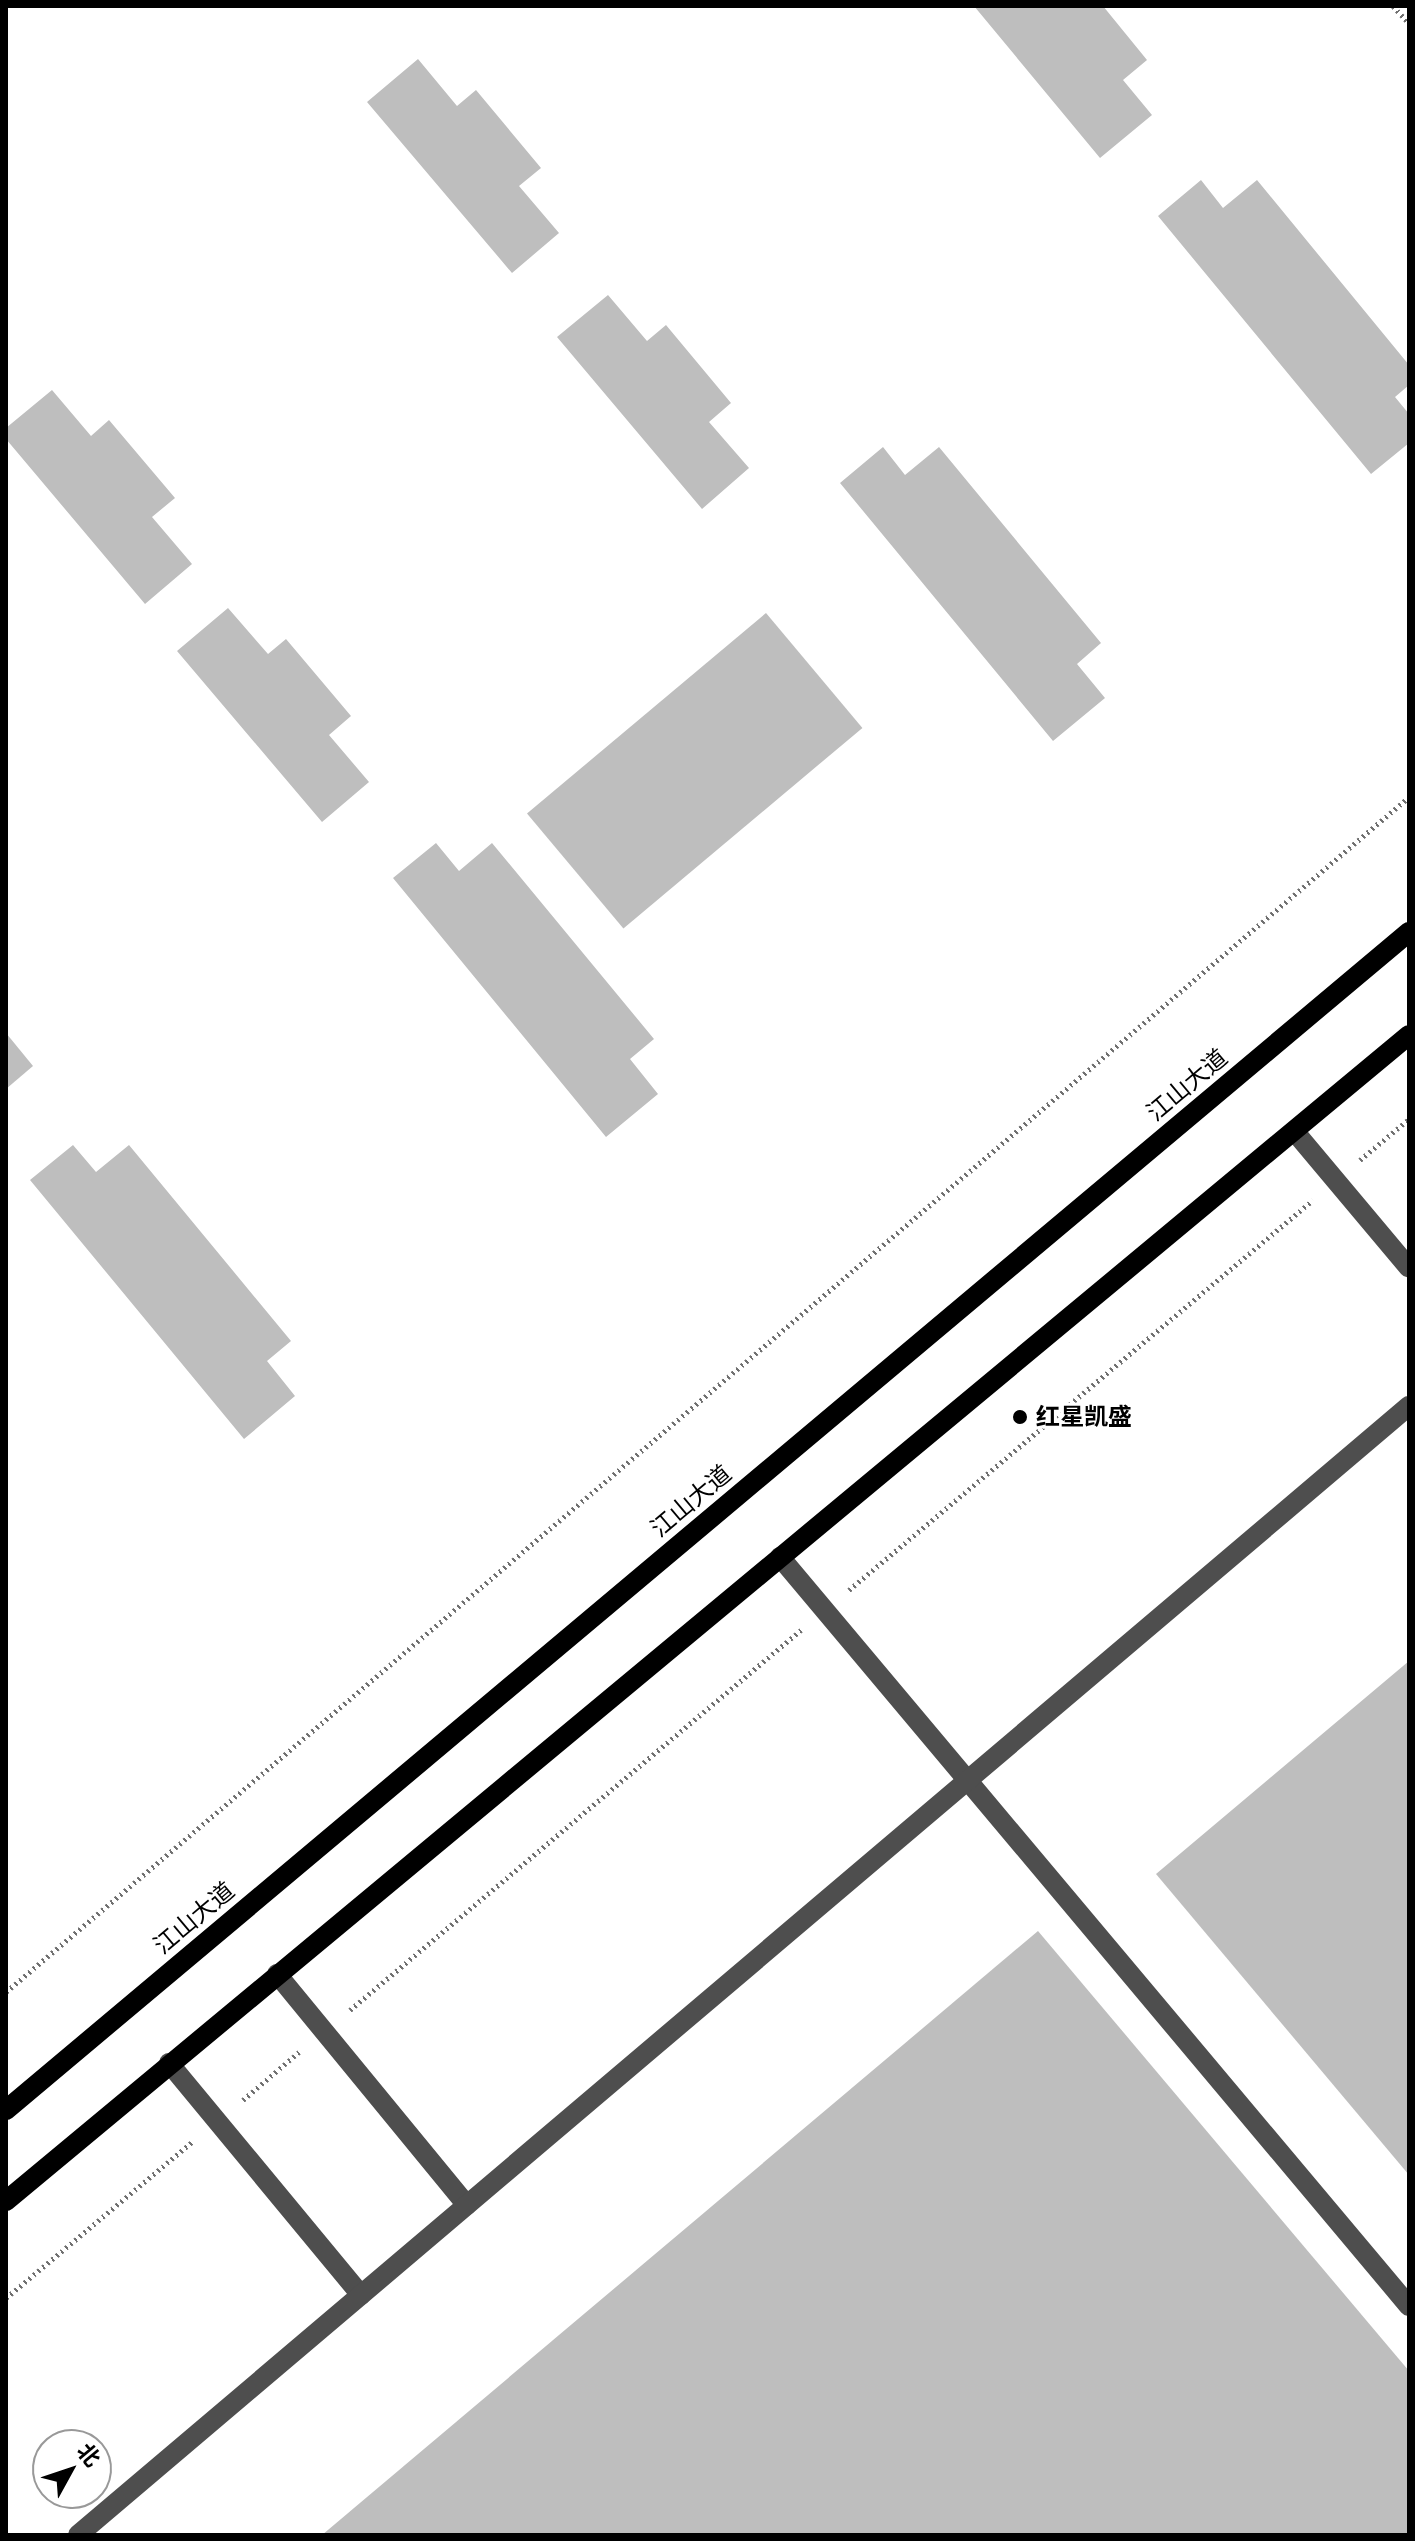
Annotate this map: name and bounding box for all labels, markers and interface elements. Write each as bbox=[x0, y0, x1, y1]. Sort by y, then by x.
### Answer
street label: 江山大道 bbox=[1141, 1043, 1233, 1127]
place label: 红星凯盛 bbox=[1036, 1403, 1132, 1431]
marker: 红星凯盛 bbox=[1011, 1408, 1029, 1426]
street label: 江山大道 bbox=[645, 1459, 737, 1543]
street label: 江山大道 bbox=[148, 1876, 240, 1960]
north arrow bbox=[32, 2429, 112, 2509]
text: 北 bbox=[71, 2437, 107, 2472]

